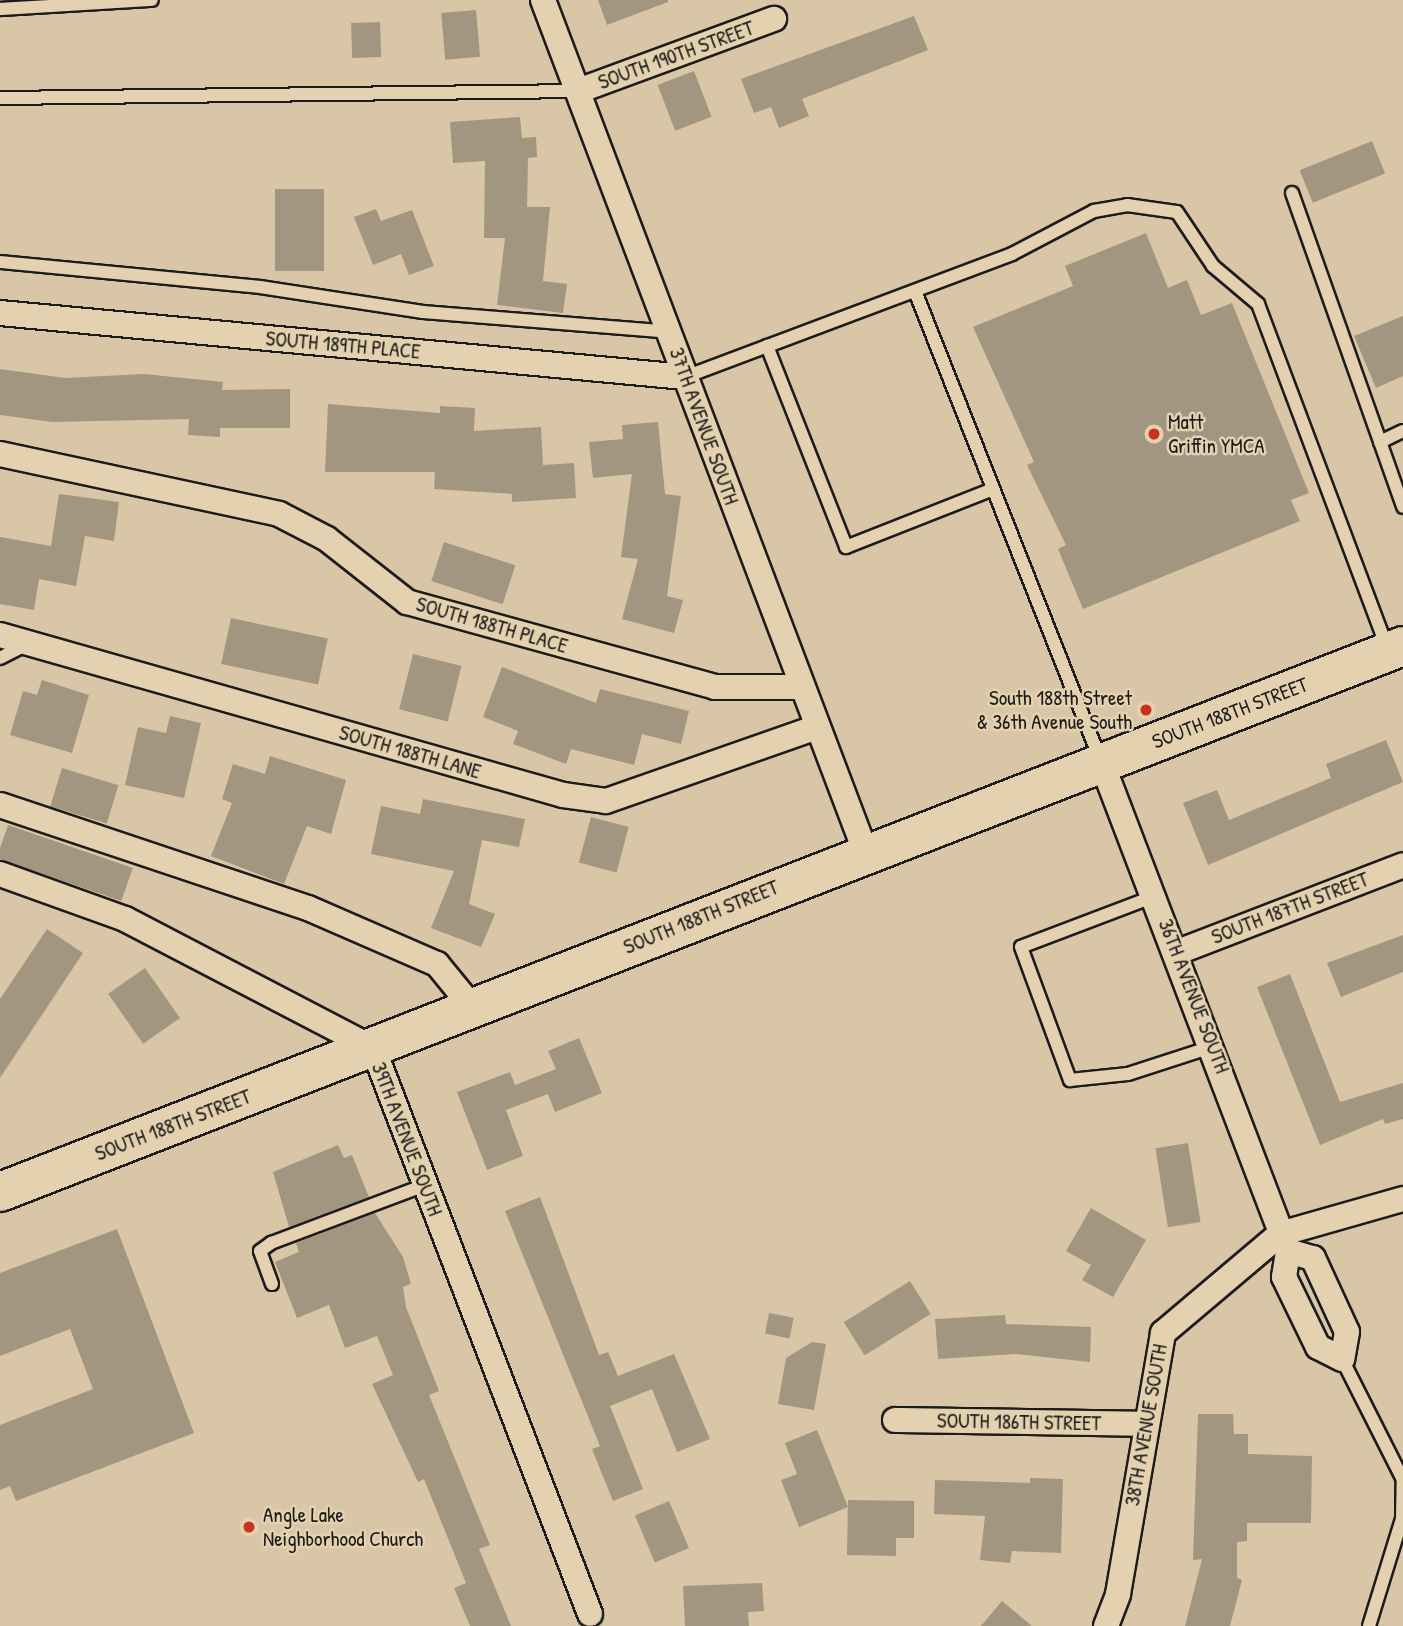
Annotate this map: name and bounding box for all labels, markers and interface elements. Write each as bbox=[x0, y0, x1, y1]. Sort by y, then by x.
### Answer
street label: SOUTH 190TH STREET bbox=[595, 15, 757, 95]
street label: SOUTH 189TH PLACE bbox=[265, 326, 421, 364]
street label: 37TH AVENUE SOUTH bbox=[664, 344, 744, 508]
place label: Matt Griffin YMCA bbox=[1168, 409, 1264, 459]
marker: Matt Griffin YMCA bbox=[1146, 426, 1162, 442]
street label: SOUTH 188TH PLACE bbox=[413, 591, 571, 659]
street label: SOUTH 188TH STREET bbox=[1148, 672, 1312, 754]
place label: South 188th Street & 36th Avenue South bbox=[977, 685, 1132, 735]
marker: South 188th Street & 36th Avenue South bbox=[1138, 702, 1154, 718]
street label: SOUTH 188TH LANE bbox=[336, 720, 484, 784]
street label: SOUTH 187TH STREET bbox=[1208, 866, 1372, 950]
street label: SOUTH 188TH STREET bbox=[620, 874, 782, 960]
street label: 36TH AVENUE SOUTH bbox=[1153, 915, 1235, 1077]
street label: 39TH AVENUE SOUTH bbox=[366, 1059, 448, 1219]
street label: SOUTH 188TH STREET bbox=[91, 1084, 255, 1166]
street label: 38TH AVENUE SOUTH bbox=[1119, 1342, 1173, 1508]
street label: SOUTH 186TH STREET bbox=[937, 1408, 1101, 1436]
place label: Angle Lake Neighborhood Church bbox=[263, 1502, 423, 1552]
marker: Angle Lake Neighborhood Church bbox=[241, 1519, 257, 1535]

